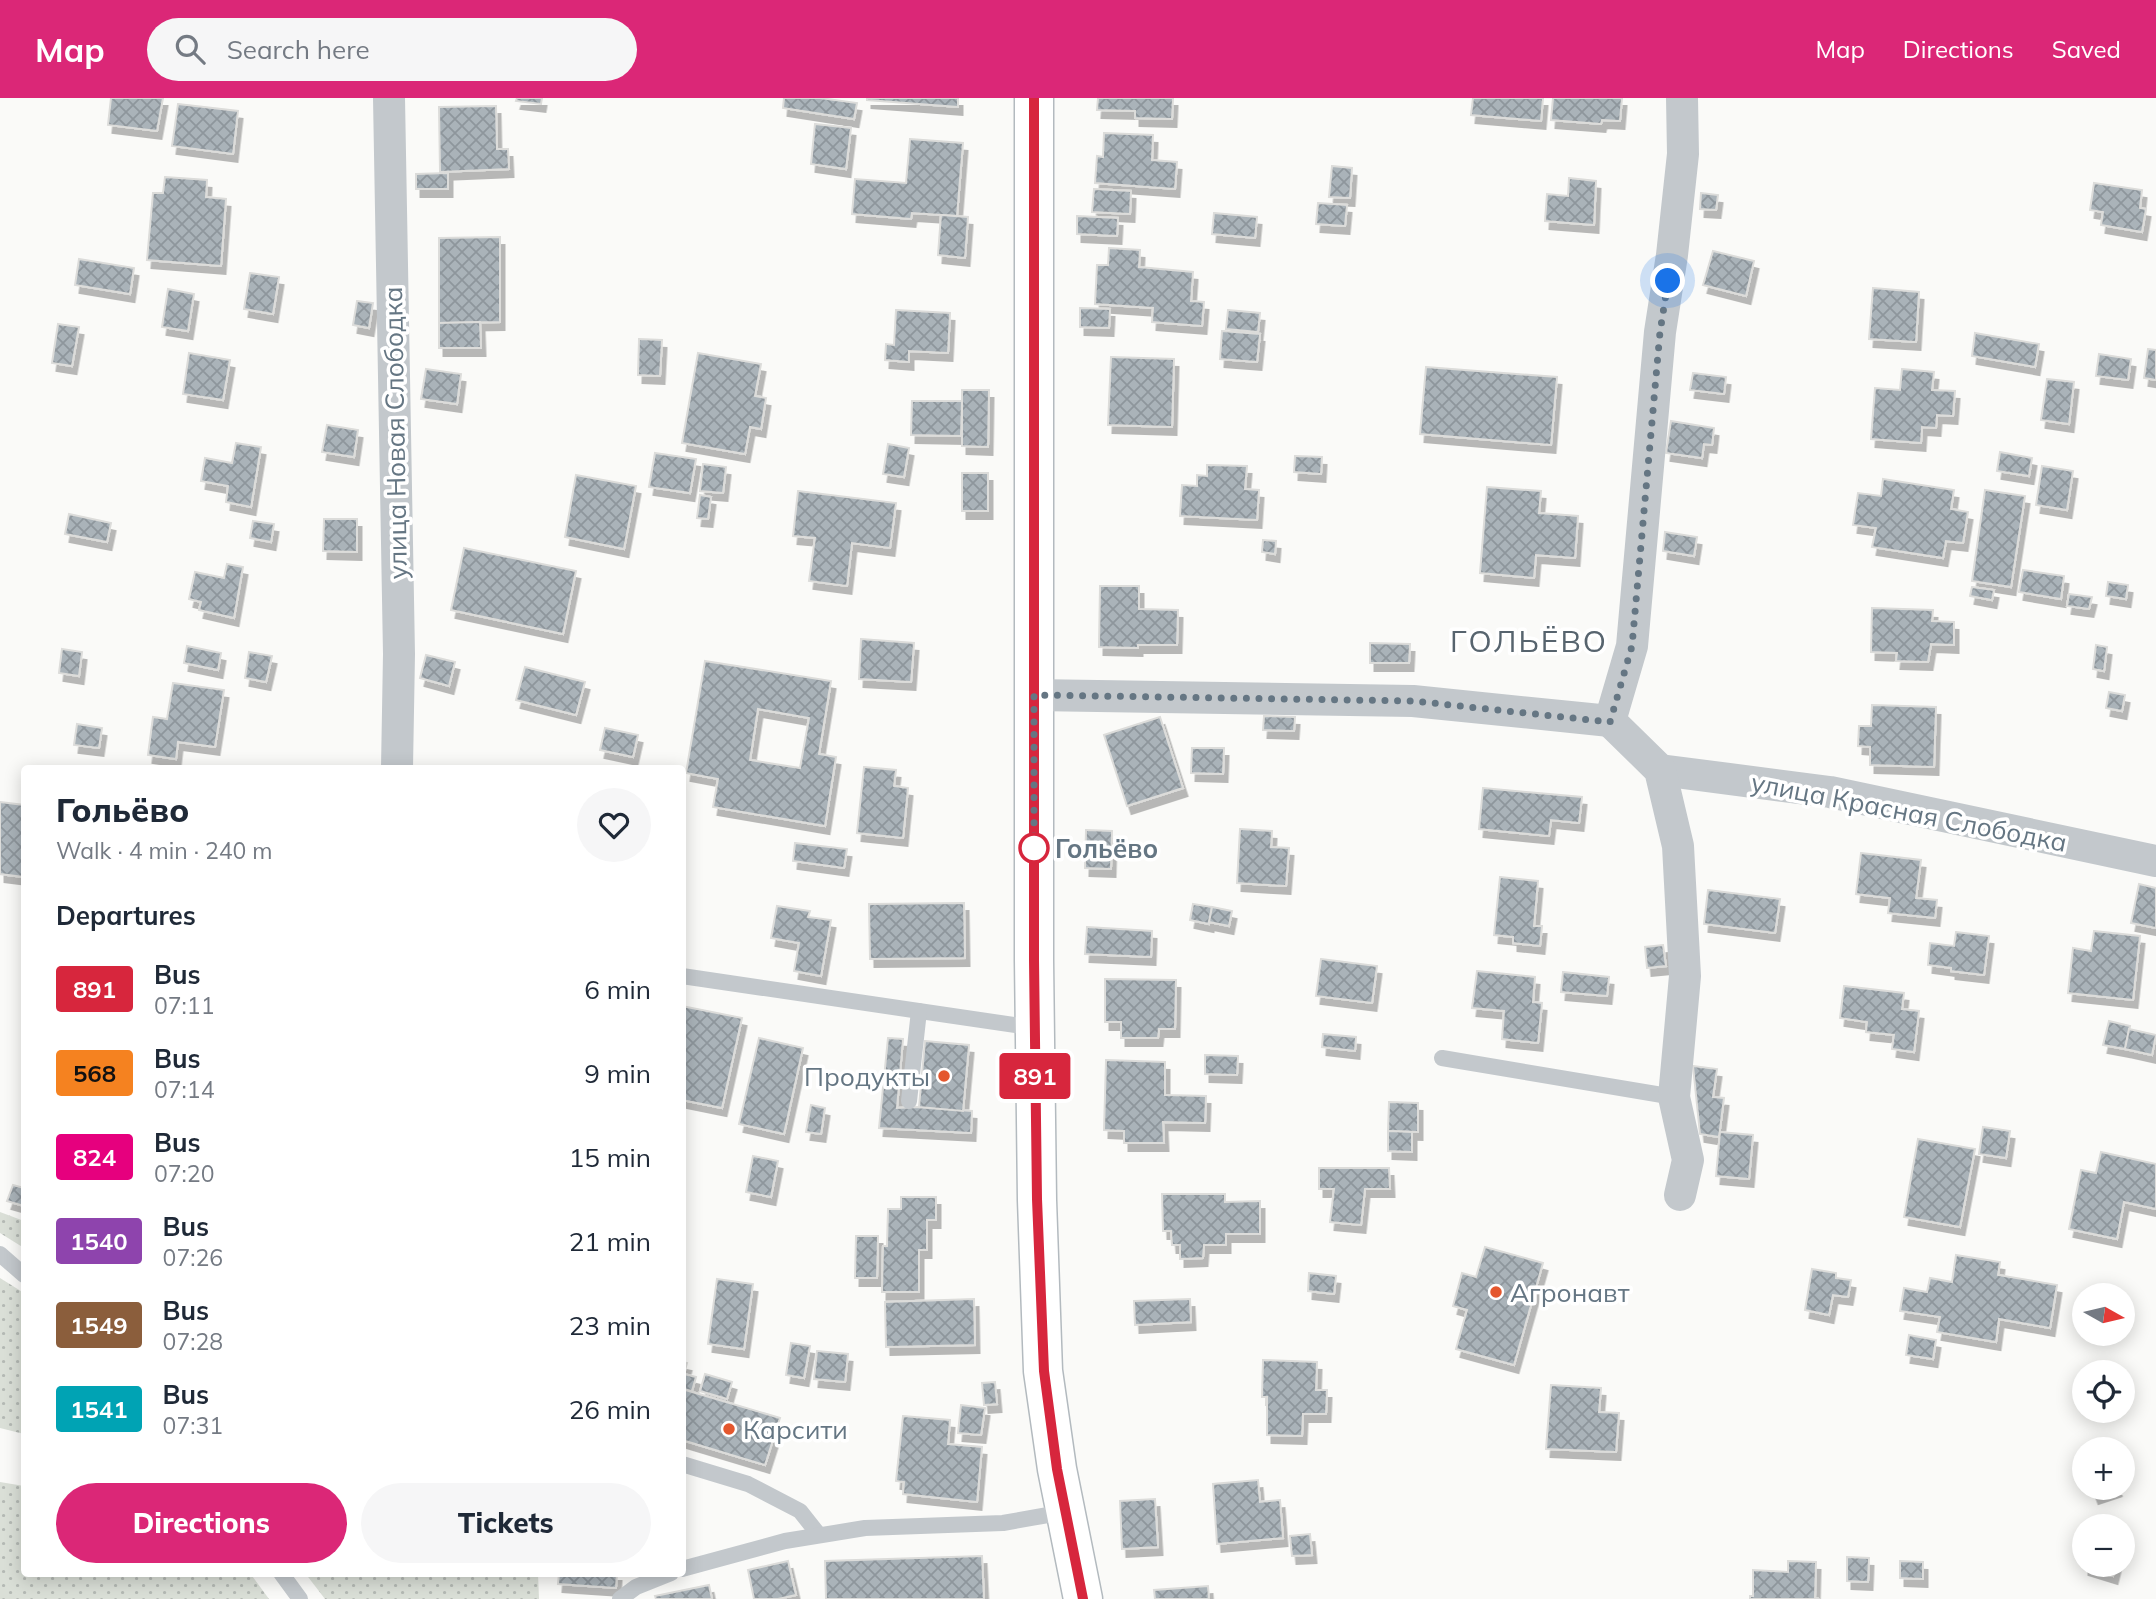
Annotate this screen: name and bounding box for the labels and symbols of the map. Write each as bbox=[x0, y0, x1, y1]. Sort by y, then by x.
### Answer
your location bbox=[1650, 263, 1685, 298]
street label: улица Новая Слободка bbox=[376, 286, 414, 580]
district label: ГОЛЬЁВО bbox=[1450, 622, 1608, 660]
street label: улица Красная Слободка bbox=[1748, 765, 2070, 859]
place label: Гольёво bbox=[1055, 832, 1158, 865]
marker: Гольёво bbox=[1019, 833, 1049, 863]
line badge: 891 bbox=[995, 1053, 1075, 1099]
place label: Продукты bbox=[804, 1060, 930, 1093]
marker: Продукты bbox=[936, 1068, 952, 1084]
place label: Агронавт bbox=[1510, 1276, 1630, 1309]
north arrow bbox=[2072, 1283, 2135, 1346]
marker: Агронавт bbox=[1488, 1284, 1504, 1300]
place label: Карсити bbox=[743, 1413, 848, 1446]
marker: Карсити bbox=[721, 1421, 737, 1437]

